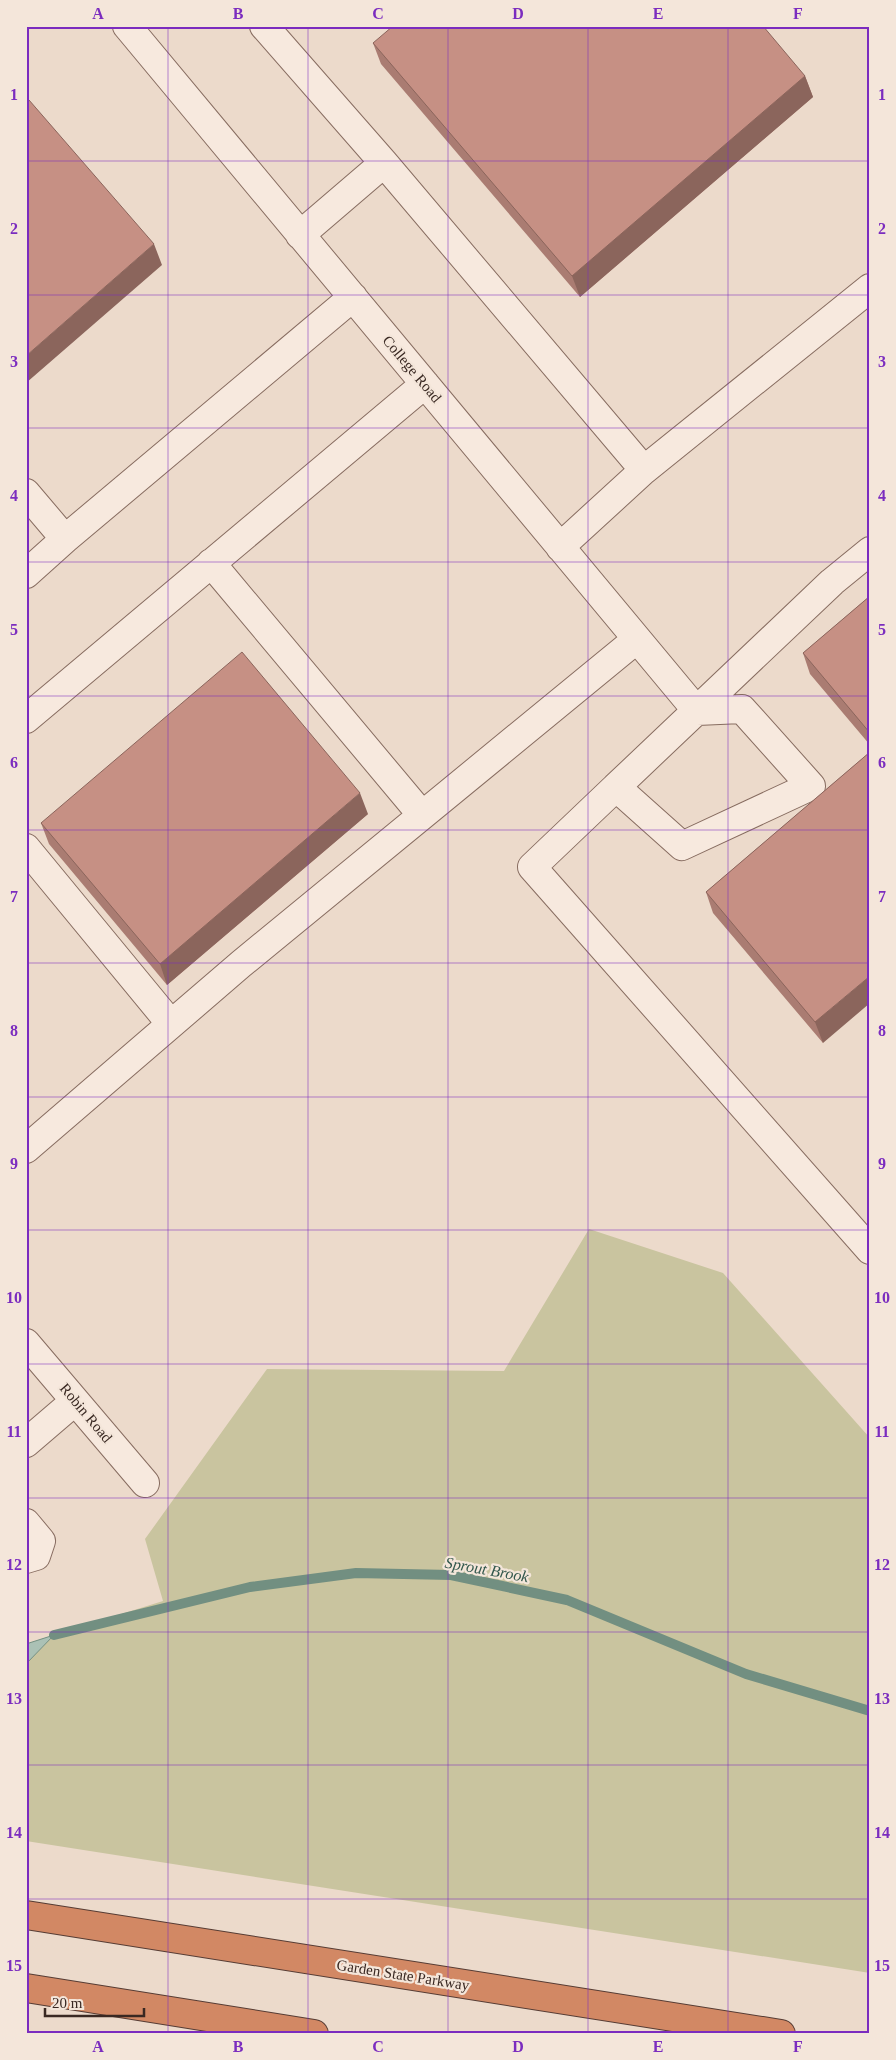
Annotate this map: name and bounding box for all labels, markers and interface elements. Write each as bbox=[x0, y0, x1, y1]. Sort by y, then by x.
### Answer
text: A bbox=[92, 5, 104, 22]
text: B bbox=[233, 5, 244, 22]
text: C bbox=[372, 5, 384, 22]
text: D bbox=[512, 5, 524, 22]
text: E bbox=[653, 5, 663, 22]
text: F bbox=[793, 5, 803, 22]
text: 1 bbox=[10, 86, 18, 103]
text: 1 bbox=[878, 86, 886, 103]
text: 2 bbox=[10, 220, 18, 237]
text: 2 bbox=[878, 220, 886, 237]
street label: College Road bbox=[379, 332, 445, 406]
text: 3 bbox=[10, 353, 18, 370]
text: 3 bbox=[878, 353, 886, 370]
text: 4 bbox=[10, 487, 18, 504]
text: 4 bbox=[878, 487, 886, 504]
text: 5 bbox=[10, 621, 18, 638]
text: 5 bbox=[878, 621, 886, 638]
text: 6 bbox=[10, 754, 18, 771]
text: 6 bbox=[878, 754, 886, 771]
text: 7 bbox=[10, 888, 18, 905]
text: 7 bbox=[878, 888, 886, 905]
text: 8 bbox=[10, 1022, 18, 1039]
text: 8 bbox=[878, 1022, 886, 1039]
text: 9 bbox=[10, 1155, 18, 1172]
text: 9 bbox=[878, 1155, 886, 1172]
text: 10 bbox=[6, 1289, 22, 1306]
text: 10 bbox=[874, 1289, 890, 1306]
street label: Robin Road bbox=[57, 1380, 116, 1446]
text: 11 bbox=[6, 1423, 22, 1440]
text: 11 bbox=[874, 1423, 890, 1440]
water label: Sprout Brook bbox=[444, 1554, 531, 1586]
text: 12 bbox=[6, 1556, 22, 1573]
text: 12 bbox=[874, 1556, 890, 1573]
text: 13 bbox=[6, 1690, 22, 1707]
text: 13 bbox=[874, 1690, 890, 1707]
text: 14 bbox=[6, 1824, 22, 1841]
text: 14 bbox=[874, 1824, 890, 1841]
text: 15 bbox=[6, 1957, 22, 1974]
street label: Garden State Parkway bbox=[336, 1957, 471, 1993]
text: 15 bbox=[874, 1957, 890, 1974]
scale bar bbox=[45, 1985, 144, 2017]
text: 20 m bbox=[52, 1995, 83, 2011]
text: A bbox=[92, 2038, 104, 2055]
text: B bbox=[233, 2038, 244, 2055]
text: C bbox=[372, 2038, 384, 2055]
text: D bbox=[512, 2038, 524, 2055]
text: E bbox=[653, 2038, 663, 2055]
text: F bbox=[793, 2038, 803, 2055]

